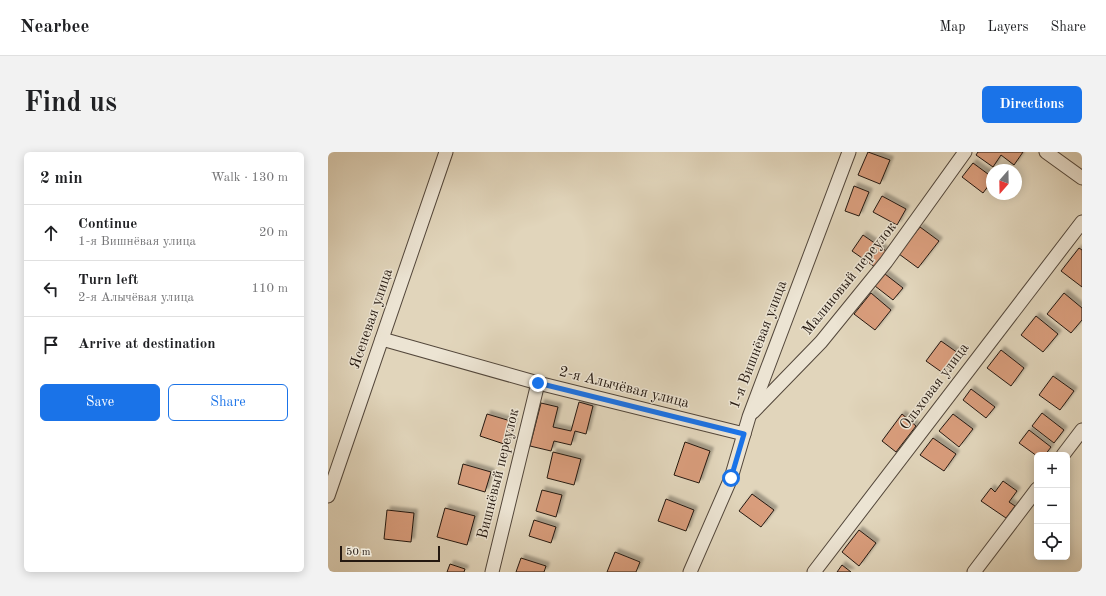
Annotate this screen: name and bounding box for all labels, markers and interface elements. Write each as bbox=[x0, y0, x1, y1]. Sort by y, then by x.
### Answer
text: Nearbee bbox=[20, 18, 89, 37]
text: Map bbox=[940, 20, 966, 34]
text: Layers bbox=[988, 20, 1029, 34]
text: Share bbox=[1051, 20, 1086, 34]
button: Directions bbox=[982, 86, 1082, 123]
text: Find us bbox=[24, 90, 117, 118]
north arrow bbox=[986, 164, 1022, 200]
text: 2 min bbox=[40, 170, 83, 187]
text: Walk · 130 m bbox=[211, 171, 288, 184]
text: Continue bbox=[78, 217, 137, 232]
street label: Малиновый переулок bbox=[800, 219, 900, 338]
icon: ahead bbox=[40, 222, 62, 244]
text: 20 m bbox=[259, 226, 288, 239]
text: 1-я Вишнёвая улица bbox=[78, 235, 196, 248]
street label: Ясеневая улица bbox=[348, 266, 396, 371]
text: Turn left bbox=[78, 273, 138, 288]
icon: left bbox=[40, 278, 62, 300]
street label: 1-я Вишнёвая улица bbox=[728, 278, 791, 411]
text: 110 m bbox=[251, 282, 288, 295]
text: 2-я Алычёвая улица bbox=[78, 291, 194, 304]
icon: arrive bbox=[40, 334, 62, 356]
text: Arrive at destination bbox=[78, 337, 216, 352]
street label: Ольховая улица bbox=[898, 340, 973, 433]
street label: 2-я Алычёвая улица bbox=[557, 365, 691, 412]
route end bbox=[529, 374, 547, 392]
button: Save bbox=[40, 384, 160, 421]
button: Share bbox=[168, 384, 288, 421]
street label: Вишнёвый переулок bbox=[476, 407, 523, 541]
map controls bbox=[1034, 452, 1070, 560]
button: + bbox=[1034, 452, 1070, 488]
route start bbox=[722, 469, 740, 487]
button: − bbox=[1034, 488, 1070, 524]
button: locate bbox=[1034, 524, 1070, 560]
scale bar bbox=[340, 544, 440, 563]
text: 50 m bbox=[346, 547, 371, 558]

